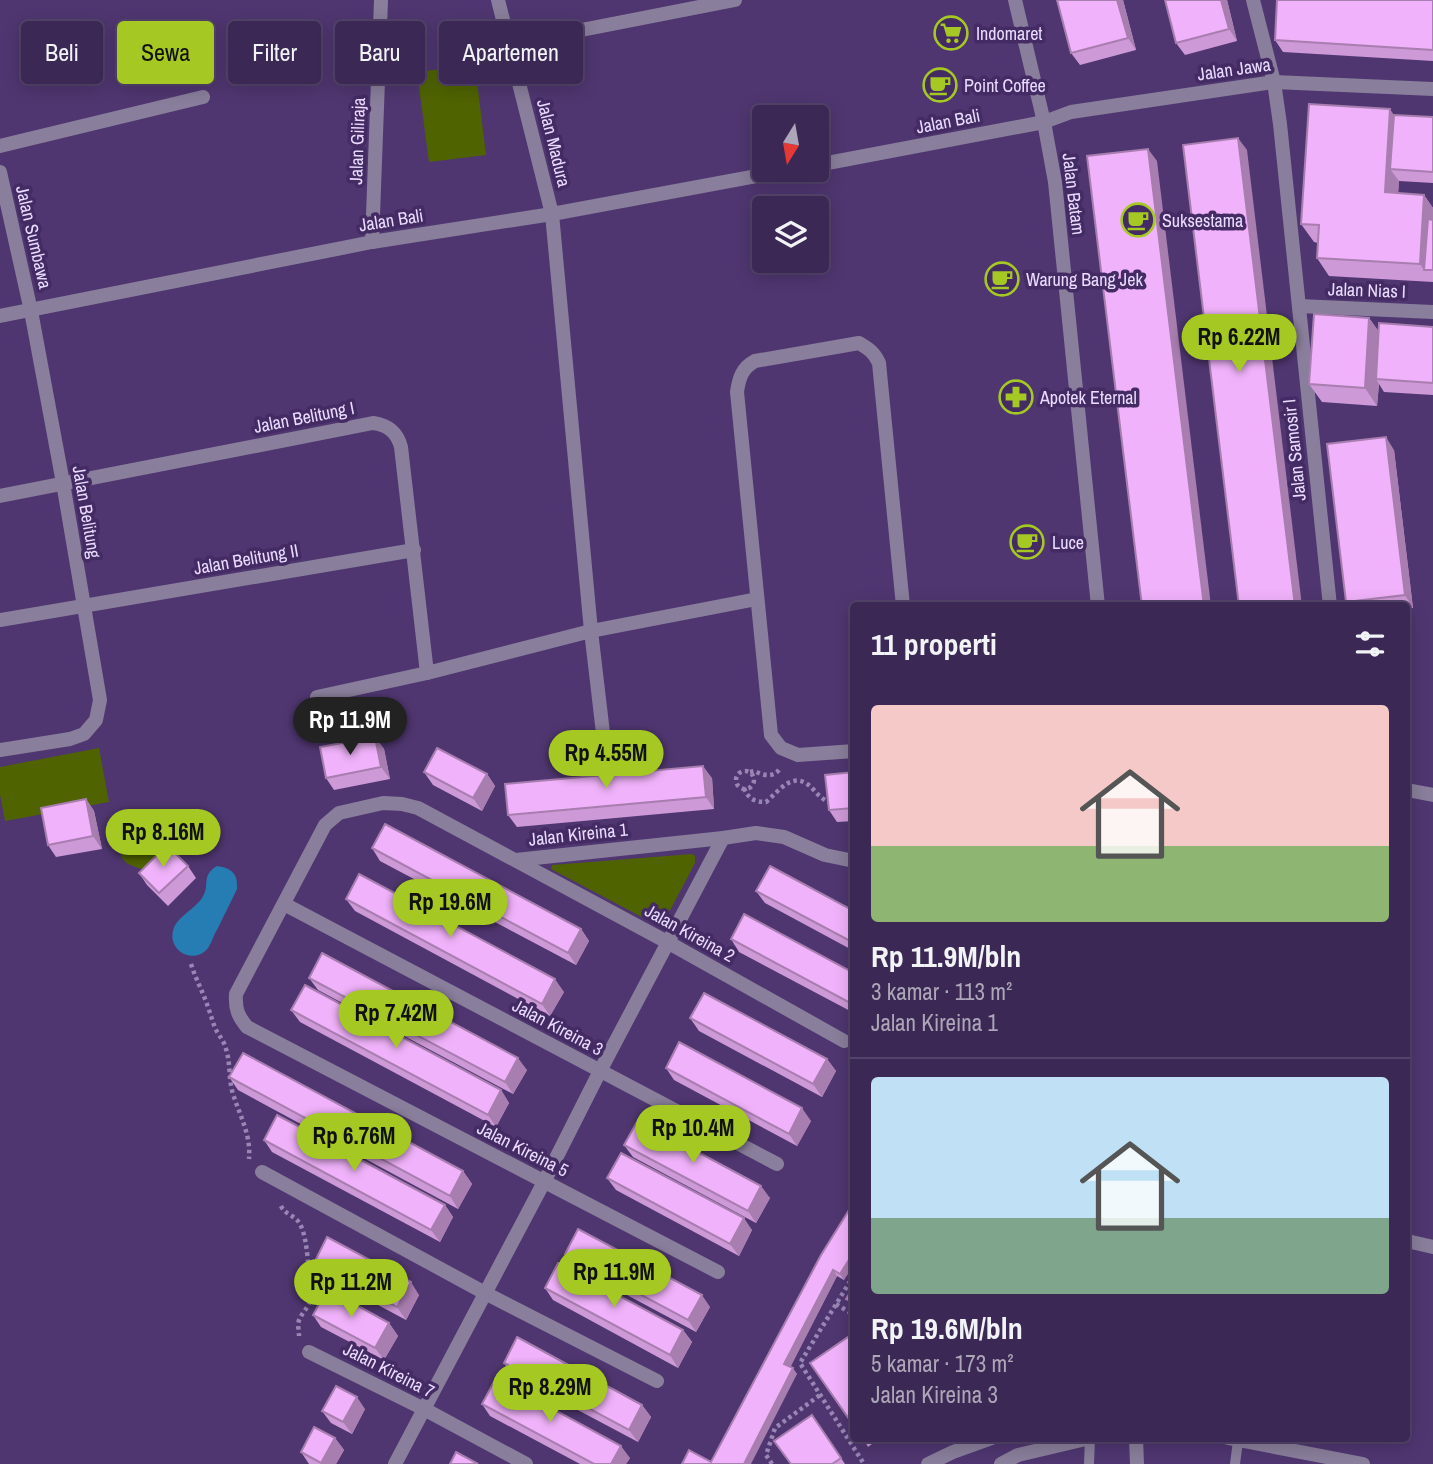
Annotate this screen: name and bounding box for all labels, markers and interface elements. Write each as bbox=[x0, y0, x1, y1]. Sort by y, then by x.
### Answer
supermarket icon: Indomaret bbox=[932, 14, 970, 52]
chip: Beli bbox=[21, 21, 103, 84]
chip: Sewa bbox=[117, 21, 214, 84]
chip: Filter bbox=[228, 21, 321, 84]
chip: Baru bbox=[335, 21, 425, 84]
chip: Apartemen bbox=[439, 21, 583, 84]
place label: Indomaret bbox=[976, 21, 1042, 46]
street label: Jalan Jawa bbox=[1196, 51, 1272, 87]
cafe icon: Point Coffee bbox=[921, 66, 959, 104]
place label: Point Coffee bbox=[964, 73, 1046, 98]
street label: Jalan Giliraja bbox=[343, 97, 371, 185]
street label: Jalan Madura bbox=[531, 97, 577, 189]
street label: Jalan Bali bbox=[914, 103, 982, 139]
north arrow bbox=[752, 105, 830, 182]
map controls bbox=[752, 105, 829, 273]
street label: Jalan Batam bbox=[1057, 152, 1091, 236]
street label: Jalan Sumbawa bbox=[10, 183, 58, 291]
button: layers bbox=[752, 196, 829, 273]
cafe icon: Suksestama bbox=[1119, 201, 1157, 239]
street label: Jalan Bali bbox=[357, 203, 425, 237]
place label: Suksestama bbox=[1162, 208, 1243, 233]
cafe icon: Warung Bang Jek bbox=[983, 260, 1021, 298]
place label: Warung Bang Jek bbox=[1026, 267, 1143, 292]
street label: Jalan Nias I bbox=[1328, 276, 1406, 304]
pin: Rp 6.22M bbox=[1167, 314, 1311, 374]
text: Rp 6.22M bbox=[1198, 321, 1280, 352]
pharmacy icon: Apotek Eternal bbox=[997, 378, 1035, 416]
place label: Apotek Eternal bbox=[1039, 385, 1137, 410]
street label: Jalan Belitung I bbox=[252, 395, 356, 439]
street label: Jalan Samosir I bbox=[1276, 398, 1312, 502]
street label: Jalan Belitung bbox=[67, 464, 108, 561]
cafe icon: Luce bbox=[1008, 523, 1046, 561]
place label: Luce bbox=[1052, 530, 1084, 555]
street label: Jalan Belitung II bbox=[192, 537, 300, 581]
text: 11 properti bbox=[871, 624, 997, 664]
icon: filters bbox=[1351, 625, 1389, 663]
pin: Rp 11.9M bbox=[278, 698, 422, 757]
text: Rp 11.9M bbox=[309, 704, 391, 735]
pin: Rp 4.55M bbox=[534, 730, 678, 790]
text: Rp 4.55M bbox=[565, 737, 647, 768]
icon: home bbox=[1067, 751, 1193, 877]
pin: Rp 8.16M bbox=[91, 810, 235, 869]
text: Rp 8.16M bbox=[122, 816, 204, 847]
street label: Jalan Kireina 1 bbox=[527, 816, 629, 852]
pin: Rp 19.6M bbox=[378, 880, 522, 939]
text: Rp 19.6M bbox=[409, 886, 491, 917]
street label: Jalan Kireina 2 bbox=[641, 898, 739, 968]
text: Rp 11.9M/bln bbox=[871, 936, 1021, 976]
text: 3 kamar · 113 m² bbox=[871, 976, 1012, 1007]
pin: Rp 7.42M bbox=[324, 990, 468, 1050]
street label: Jalan Kireina 3 bbox=[508, 993, 608, 1061]
text: Rp 7.42M bbox=[355, 997, 437, 1028]
text: Jalan Kireina 1 bbox=[871, 1007, 998, 1038]
pin: Rp 10.4M bbox=[621, 1106, 765, 1165]
text: Rp 10.4M bbox=[652, 1112, 734, 1143]
pin: Rp 6.76M bbox=[282, 1114, 426, 1173]
street label: Jalan Kireina 5 bbox=[473, 1115, 573, 1183]
text: Rp 6.76M bbox=[313, 1120, 395, 1151]
icon: home bbox=[1067, 1123, 1193, 1249]
pin: Rp 11.9M bbox=[542, 1250, 686, 1309]
text: Rp 11.9M bbox=[573, 1256, 655, 1287]
pin: Rp 11.2M bbox=[279, 1260, 423, 1319]
text: Rp 11.2M bbox=[310, 1266, 392, 1297]
text: Rp 19.6M/bln bbox=[871, 1308, 1023, 1348]
street label: Jalan Kireina 7 bbox=[339, 1336, 439, 1404]
text: 5 kamar · 173 m² bbox=[871, 1348, 1014, 1379]
pin: Rp 8.29M bbox=[478, 1364, 622, 1424]
text: Rp 8.29M bbox=[509, 1371, 591, 1402]
text: Jalan Kireina 3 bbox=[871, 1379, 998, 1410]

